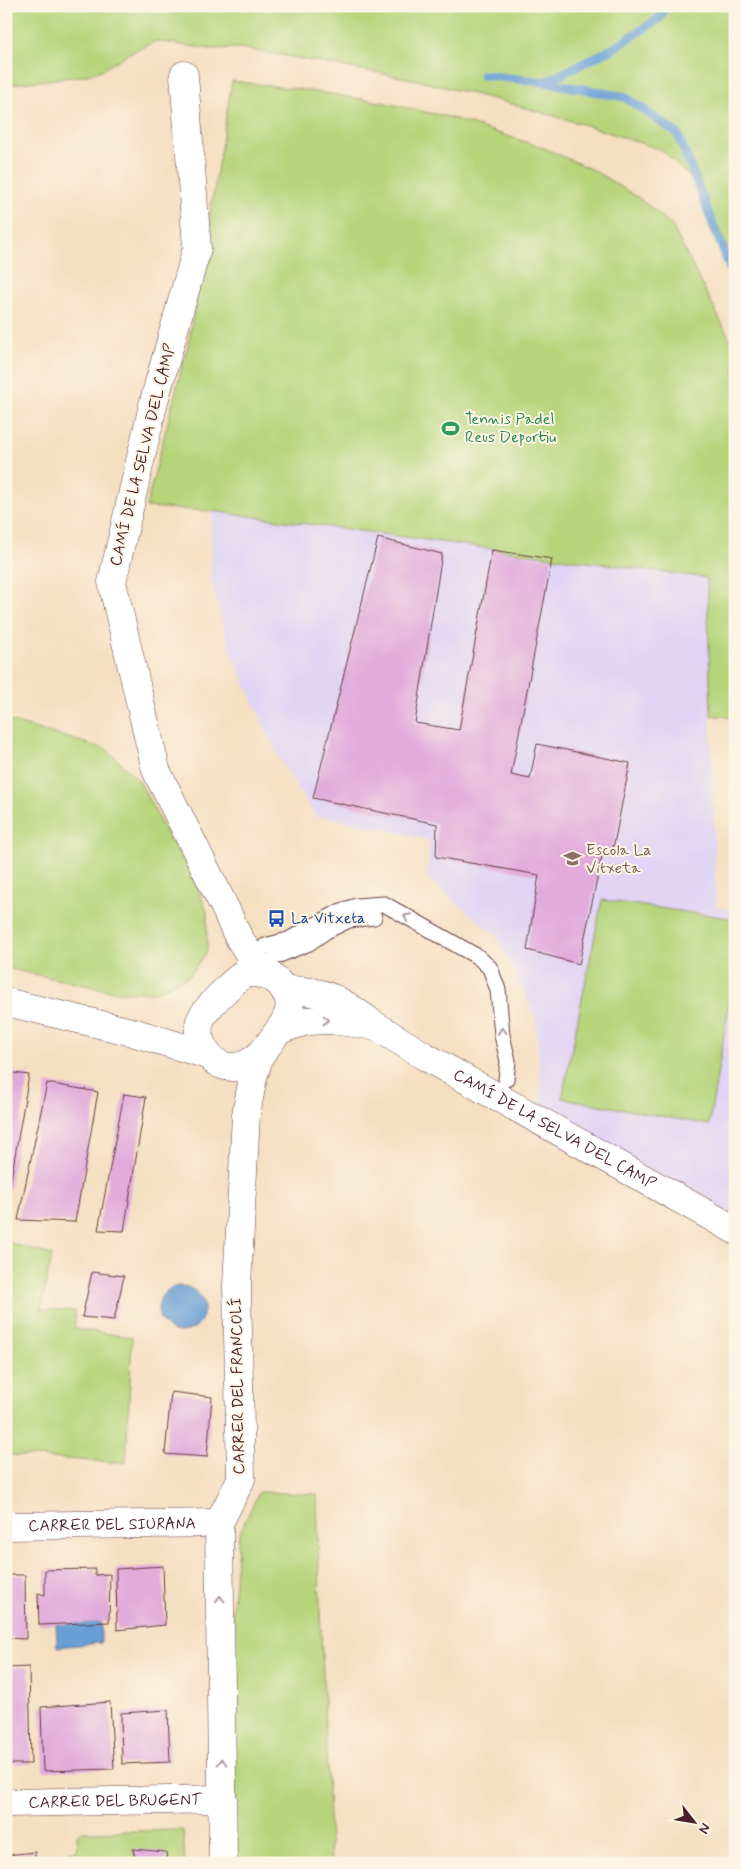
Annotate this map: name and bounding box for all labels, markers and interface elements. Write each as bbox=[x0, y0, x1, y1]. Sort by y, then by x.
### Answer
street label: CAMÍ DE LA SELVA DEL CAMP bbox=[105, 341, 181, 569]
place label: Tennis Padel Reus Deportiu bbox=[465, 409, 556, 448]
sports icon: Tennis Padel Reus Deportiu bbox=[441, 418, 461, 438]
place label: Escola La Vitxeta bbox=[586, 840, 651, 879]
school or university icon: Escola La Vitxeta bbox=[562, 849, 582, 869]
bus stop icon: La Vitxeta bbox=[267, 908, 287, 928]
place label: La Vitxeta bbox=[291, 908, 365, 929]
one-way arrow bbox=[404, 913, 413, 923]
one-way arrow bbox=[323, 1015, 331, 1026]
one-way arrow bbox=[497, 1027, 508, 1035]
street label: CAMÍ DE LA SELVA DEL CAMP bbox=[450, 1064, 660, 1194]
street label: CARRER DEL FRANCOLÍ bbox=[226, 1297, 250, 1475]
street label: CARRER DEL SIURANA bbox=[28, 1513, 196, 1536]
one-way arrow bbox=[215, 1595, 225, 1602]
one-way arrow bbox=[217, 1757, 227, 1765]
street label: CARRER DEL BRUGENT bbox=[28, 1789, 203, 1813]
north arrow bbox=[668, 1796, 718, 1846]
text: N bbox=[694, 1820, 714, 1837]

